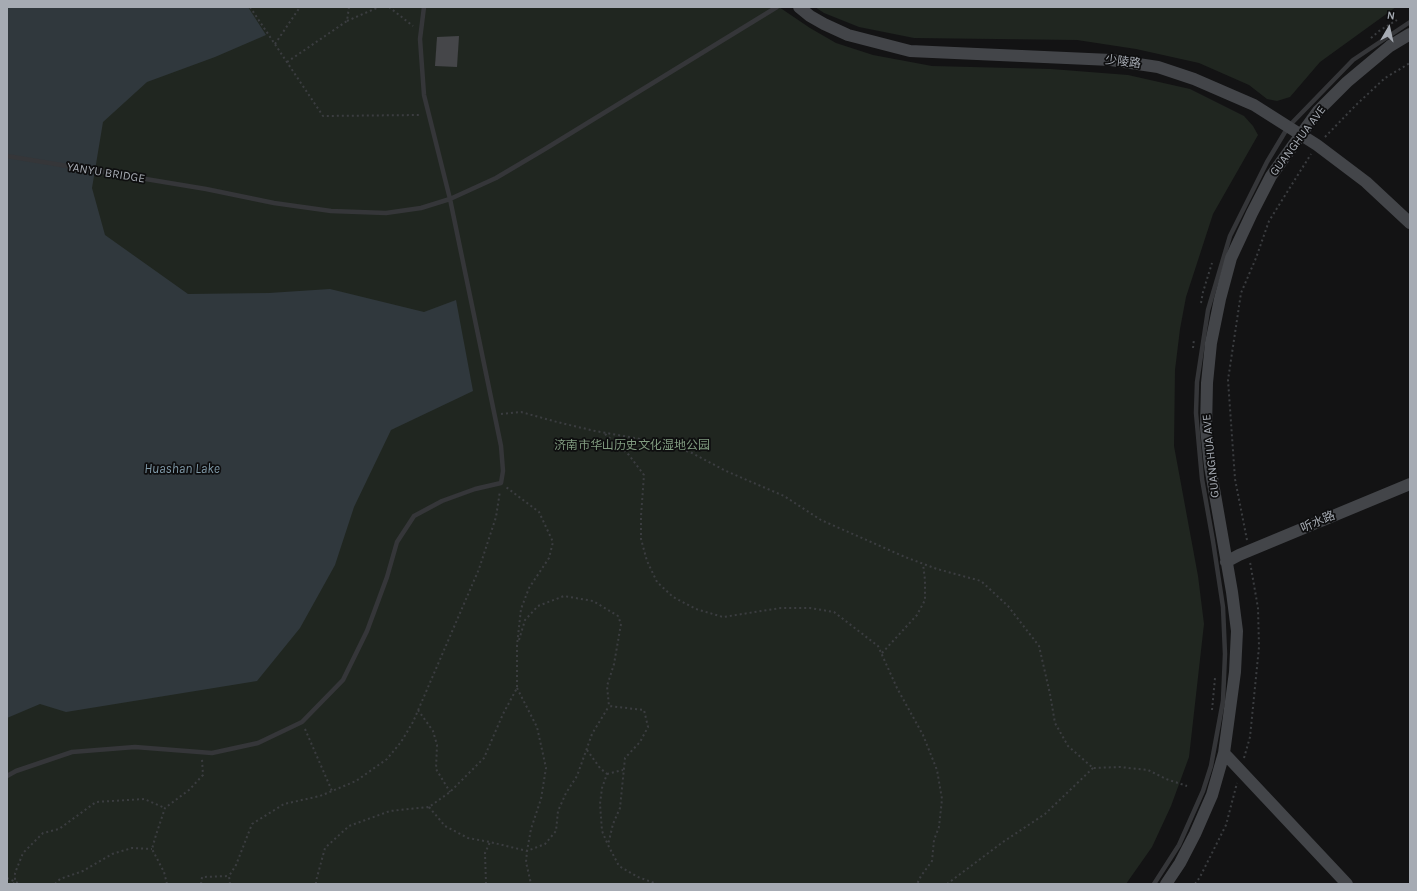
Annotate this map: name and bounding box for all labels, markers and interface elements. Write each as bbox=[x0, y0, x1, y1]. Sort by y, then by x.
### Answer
north arrow bbox=[1369, 8, 1409, 48]
text: N bbox=[1386, 9, 1396, 23]
street label: 少陵路 bbox=[1104, 53, 1142, 71]
street label: GUANGHUA AVE bbox=[1267, 103, 1329, 179]
street label: YANYU BRIDGE bbox=[66, 160, 146, 186]
street label: GUANGHUA AVE bbox=[1199, 413, 1223, 499]
park label: 济南市华山历史文化湿地公园 bbox=[554, 439, 710, 453]
water label: Huashan Lake bbox=[144, 461, 220, 477]
street label: 听水路 bbox=[1299, 508, 1337, 536]

